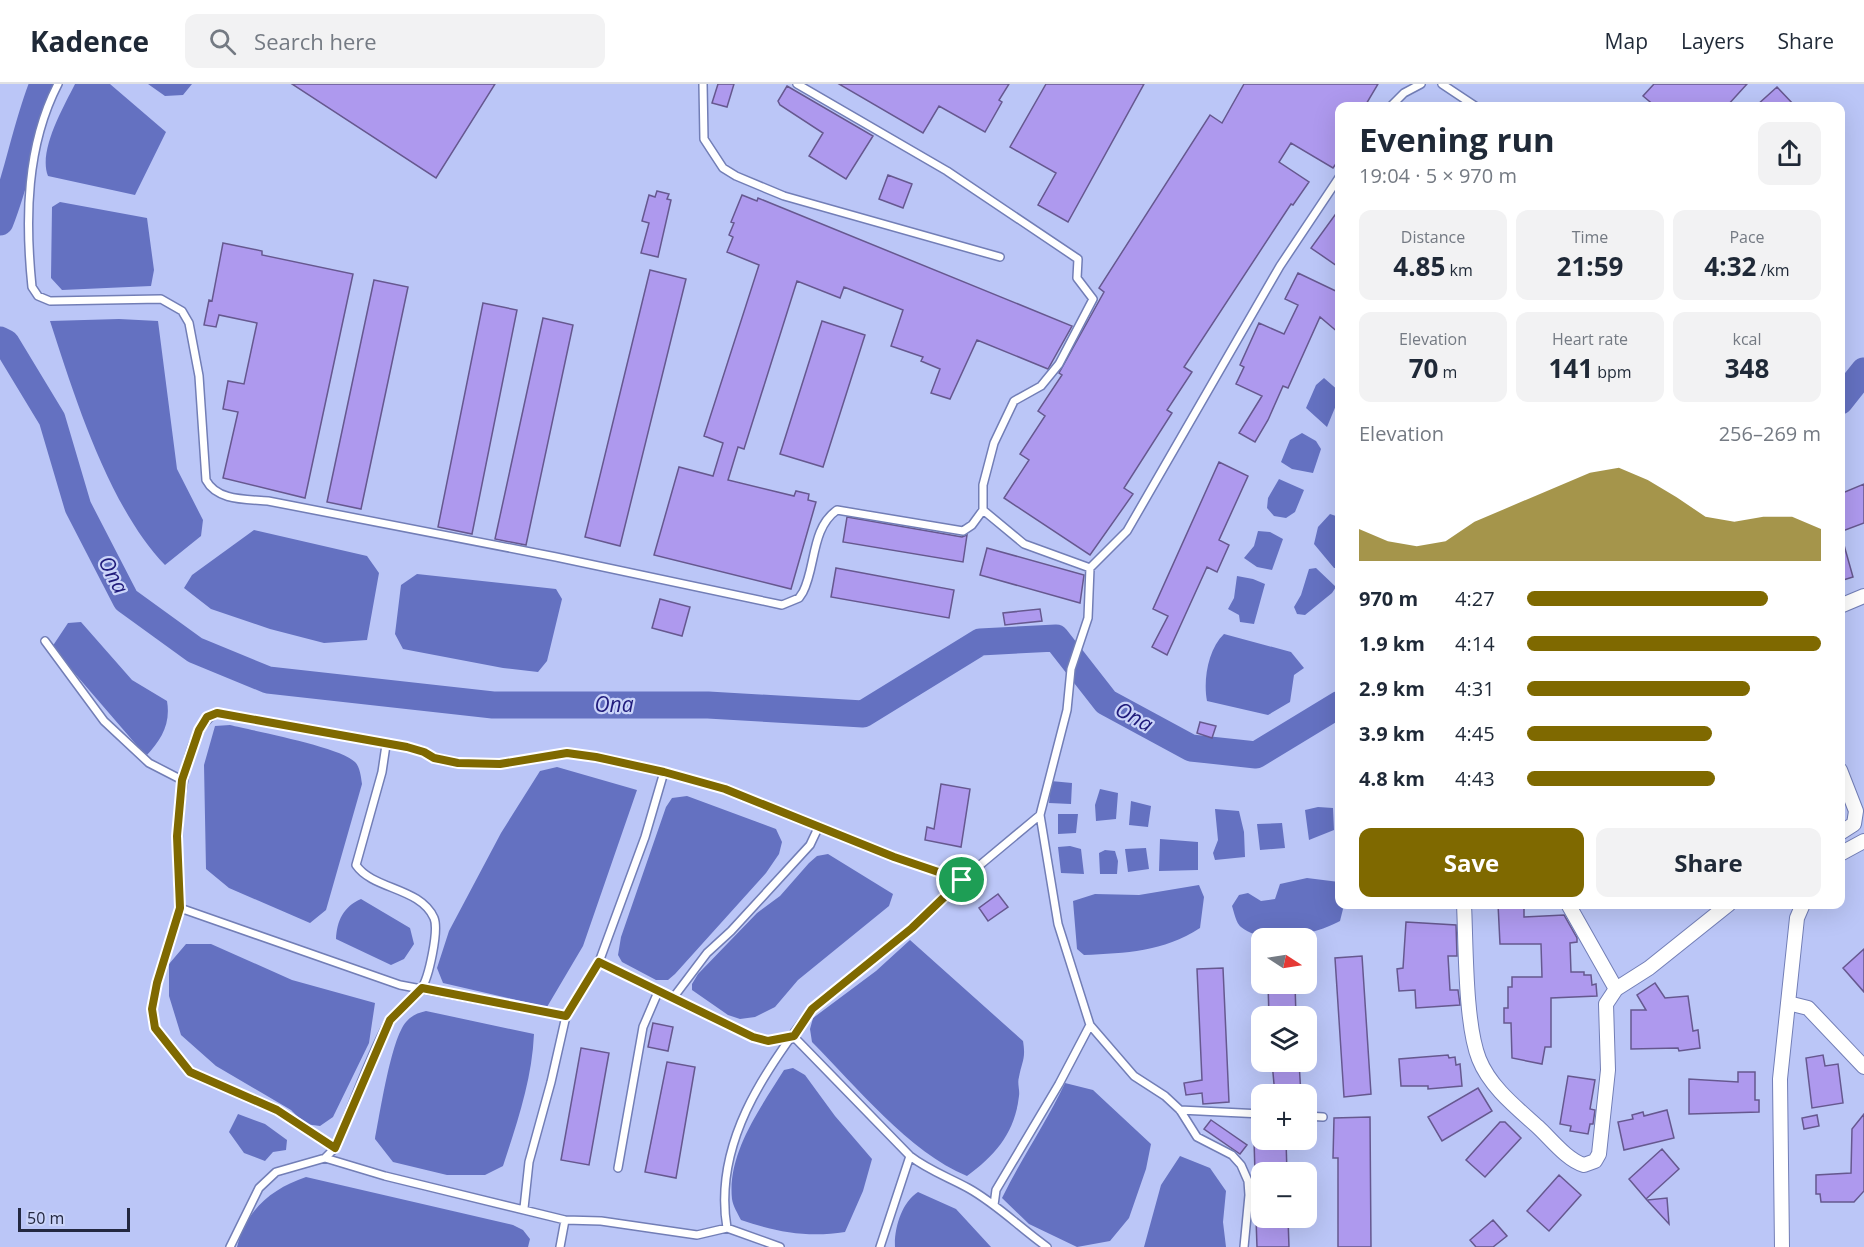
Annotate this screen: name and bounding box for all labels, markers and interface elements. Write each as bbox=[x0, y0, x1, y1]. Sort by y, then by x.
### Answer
search box bbox=[185, 14, 605, 68]
text: Kadence bbox=[30, 22, 149, 60]
icon: search bbox=[206, 25, 239, 58]
text: Search here bbox=[254, 26, 377, 56]
text: Map bbox=[1605, 27, 1648, 55]
text: Layers bbox=[1681, 27, 1745, 55]
text: Share bbox=[1778, 27, 1834, 55]
text: Evening run bbox=[1359, 117, 1555, 162]
button: share bbox=[1758, 122, 1821, 185]
text: 19:04 · 5 × 970 m bbox=[1359, 162, 1517, 189]
text: Distance bbox=[1401, 226, 1465, 248]
text: Time bbox=[1572, 226, 1608, 248]
text: Pace bbox=[1729, 226, 1765, 248]
text: 4.85 bbox=[1393, 248, 1445, 284]
text: 21:59 bbox=[1557, 248, 1623, 284]
text: 4:32 bbox=[1704, 248, 1756, 284]
text: km bbox=[1445, 259, 1473, 281]
text: /km bbox=[1756, 259, 1790, 281]
text: Elevation bbox=[1399, 328, 1467, 350]
text: Heart rate bbox=[1552, 328, 1628, 350]
text: kcal bbox=[1733, 328, 1762, 350]
text: 70 bbox=[1409, 350, 1438, 386]
text: 141 bbox=[1548, 350, 1593, 386]
text: 348 bbox=[1725, 350, 1769, 386]
text: m bbox=[1438, 361, 1457, 383]
text: bpm bbox=[1593, 361, 1632, 383]
text: Elevation bbox=[1359, 420, 1444, 447]
text: 256–269 m bbox=[1719, 420, 1821, 447]
water label: Ona bbox=[92, 551, 135, 598]
text: 970 m bbox=[1359, 585, 1418, 612]
text: 4:27 bbox=[1455, 585, 1495, 612]
text: 1.9 km bbox=[1359, 630, 1425, 657]
text: 4:14 bbox=[1455, 630, 1495, 657]
text: 2.9 km bbox=[1359, 675, 1425, 702]
text: 4:31 bbox=[1455, 675, 1495, 702]
water label: Ona bbox=[594, 690, 634, 718]
water label: Ona bbox=[1111, 694, 1158, 738]
text: 3.9 km bbox=[1359, 720, 1425, 747]
text: 4:45 bbox=[1455, 720, 1495, 747]
text: 4.8 km bbox=[1359, 765, 1425, 792]
text: 4:43 bbox=[1455, 765, 1495, 792]
button: Save bbox=[1359, 828, 1584, 897]
button: Share bbox=[1596, 828, 1821, 897]
pin bbox=[936, 854, 987, 905]
icon: arrive bbox=[945, 863, 978, 896]
north arrow bbox=[1251, 928, 1317, 994]
map controls bbox=[1251, 928, 1317, 1228]
button: layers bbox=[1251, 1006, 1317, 1072]
button: + bbox=[1251, 1084, 1317, 1150]
button: − bbox=[1251, 1162, 1317, 1228]
scale bar bbox=[18, 1205, 130, 1232]
text: 50 m bbox=[27, 1207, 64, 1229]

